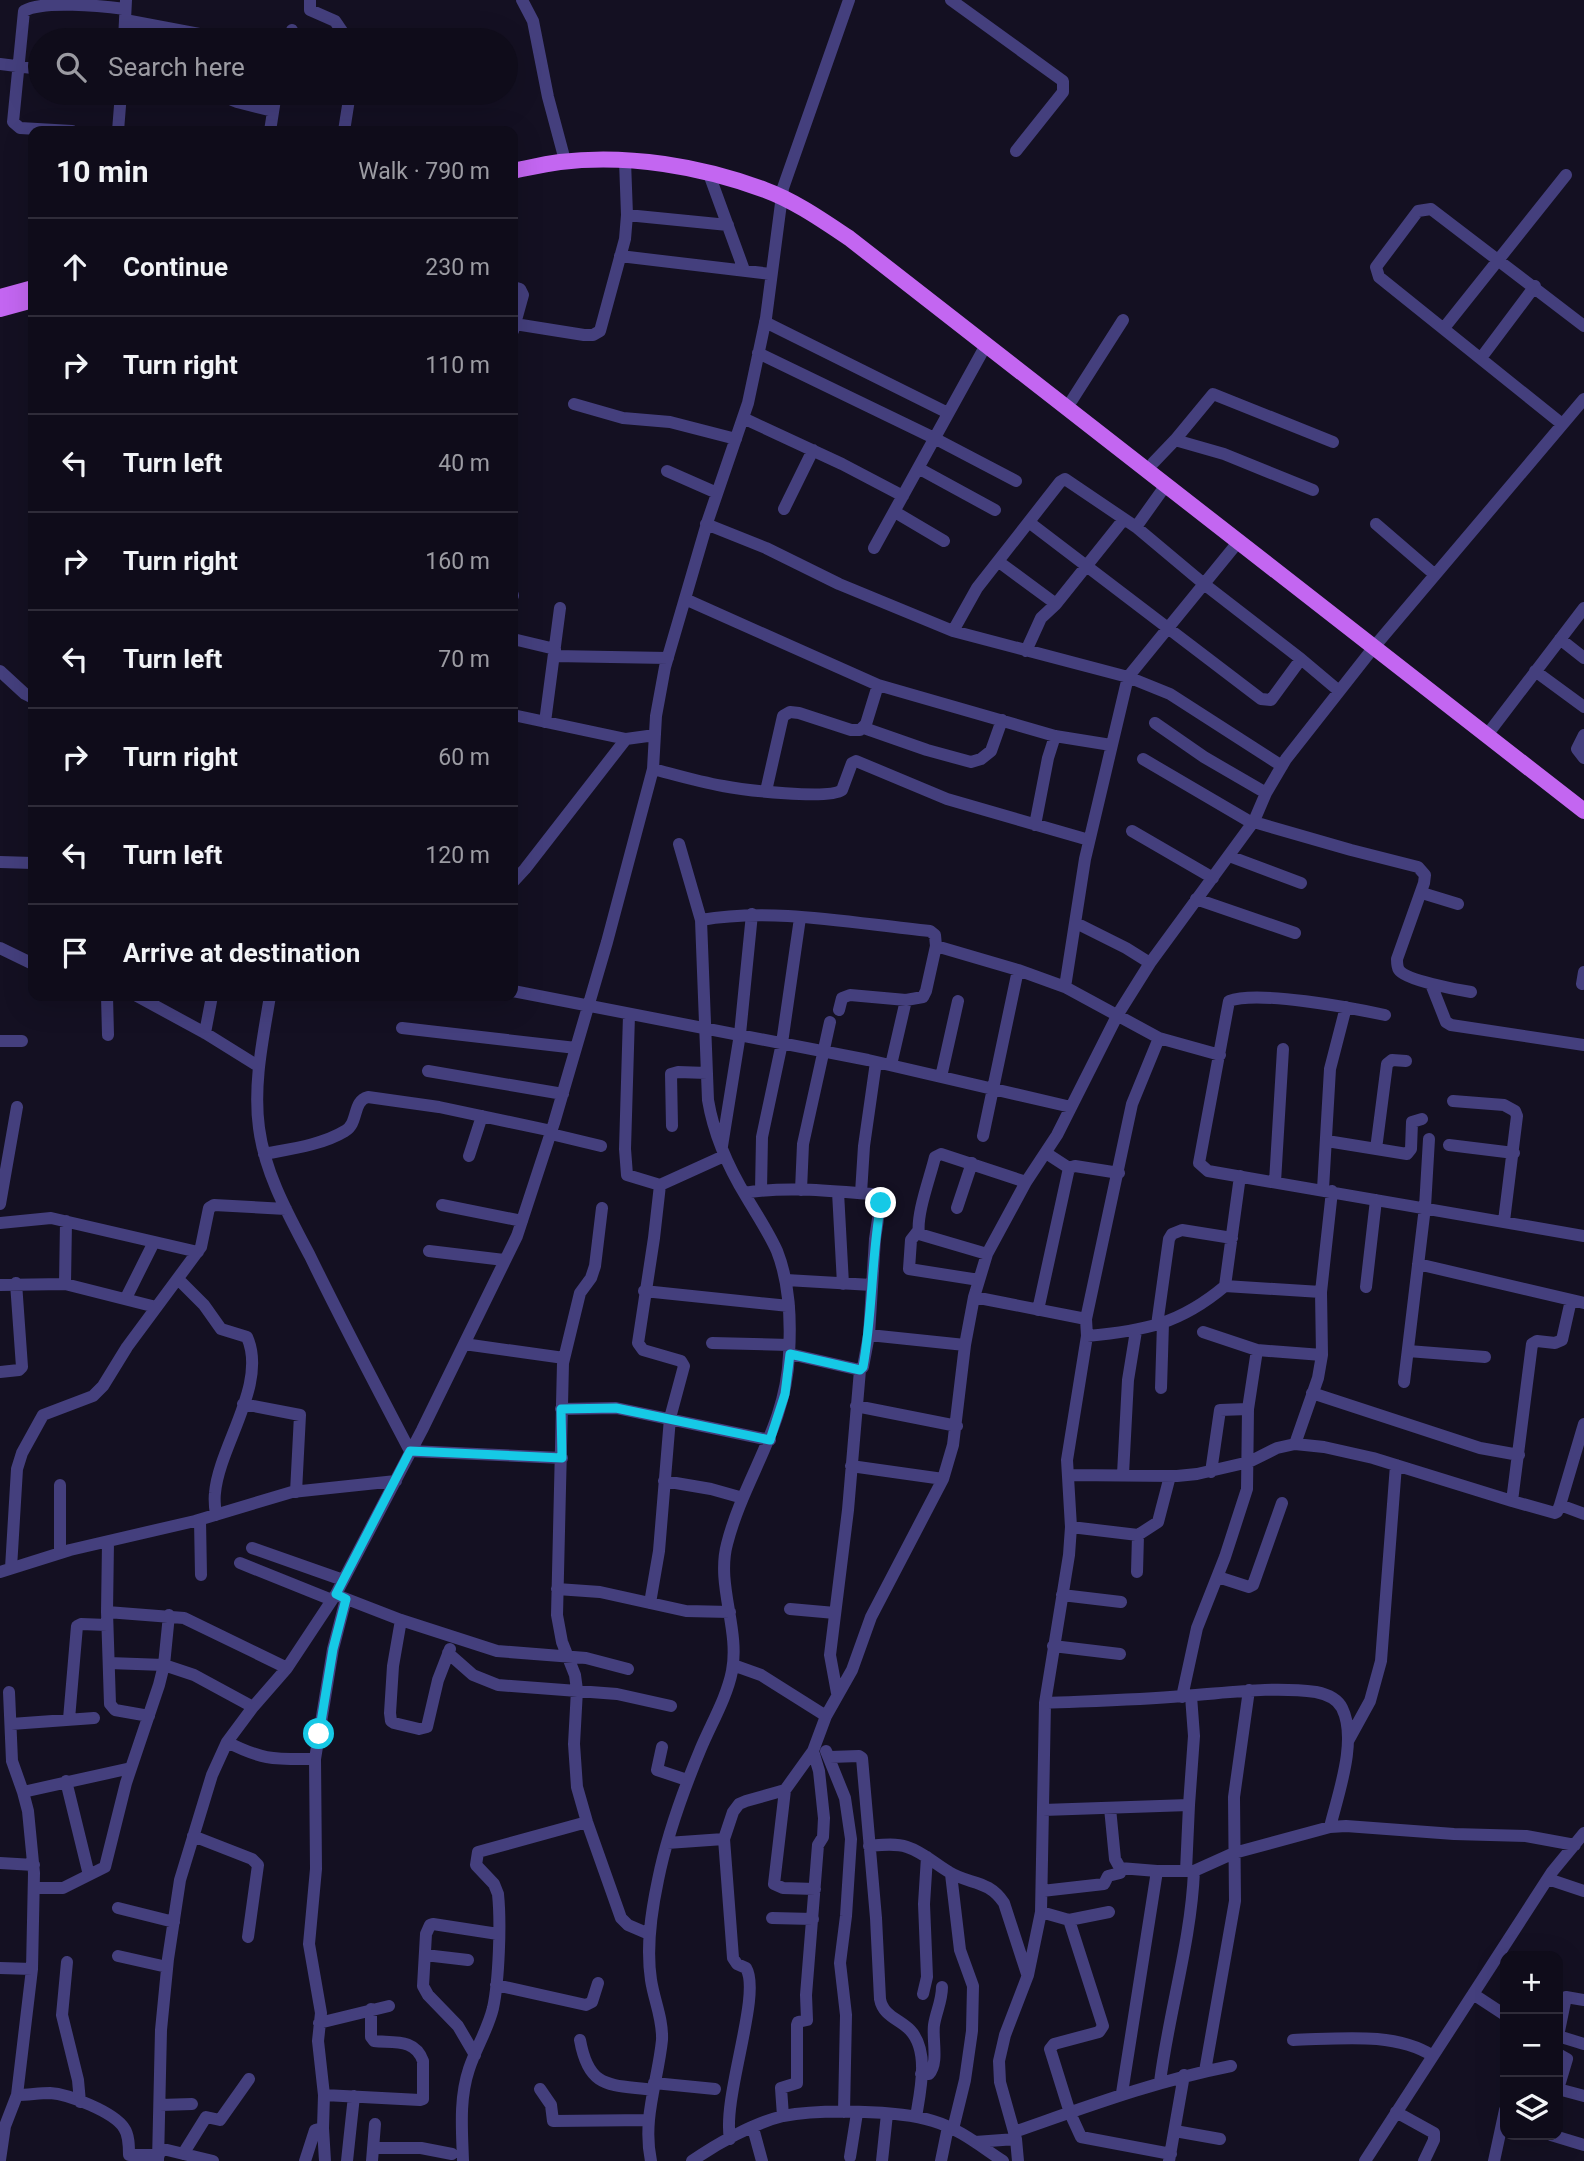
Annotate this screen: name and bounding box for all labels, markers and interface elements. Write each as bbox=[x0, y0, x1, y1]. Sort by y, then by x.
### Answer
search box bbox=[28, 28, 518, 105]
icon: search bbox=[52, 48, 90, 86]
text: Search here bbox=[108, 52, 245, 82]
text: 10 min bbox=[56, 154, 149, 189]
text: Walk · 790 m bbox=[358, 158, 490, 185]
icon: ahead bbox=[56, 248, 94, 286]
text: Continue bbox=[123, 252, 228, 282]
text: 230 m bbox=[425, 254, 490, 281]
icon: right bbox=[56, 346, 94, 384]
text: Turn right bbox=[123, 350, 238, 380]
text: 110 m bbox=[425, 352, 490, 379]
icon: left bbox=[56, 444, 94, 482]
text: Turn left bbox=[123, 448, 222, 478]
text: 40 m bbox=[438, 450, 490, 477]
icon: right bbox=[56, 542, 94, 580]
text: Turn right bbox=[123, 546, 238, 576]
text: 160 m bbox=[425, 548, 490, 575]
icon: left bbox=[56, 640, 94, 678]
text: Turn left bbox=[123, 644, 222, 674]
text: 70 m bbox=[438, 646, 490, 673]
icon: right bbox=[56, 738, 94, 776]
text: Turn right bbox=[123, 742, 238, 772]
text: 60 m bbox=[438, 744, 490, 771]
icon: left bbox=[56, 836, 94, 874]
text: Turn left bbox=[123, 840, 222, 870]
text: 120 m bbox=[425, 842, 490, 869]
icon: arrive bbox=[56, 934, 94, 972]
text: Arrive at destination bbox=[123, 938, 360, 968]
route end bbox=[865, 1187, 896, 1218]
route start bbox=[303, 1718, 334, 1749]
map controls bbox=[1500, 1951, 1563, 2140]
button: + bbox=[1500, 1951, 1563, 2014]
button: − bbox=[1500, 2014, 1563, 2077]
button: layers bbox=[1500, 2077, 1563, 2140]

